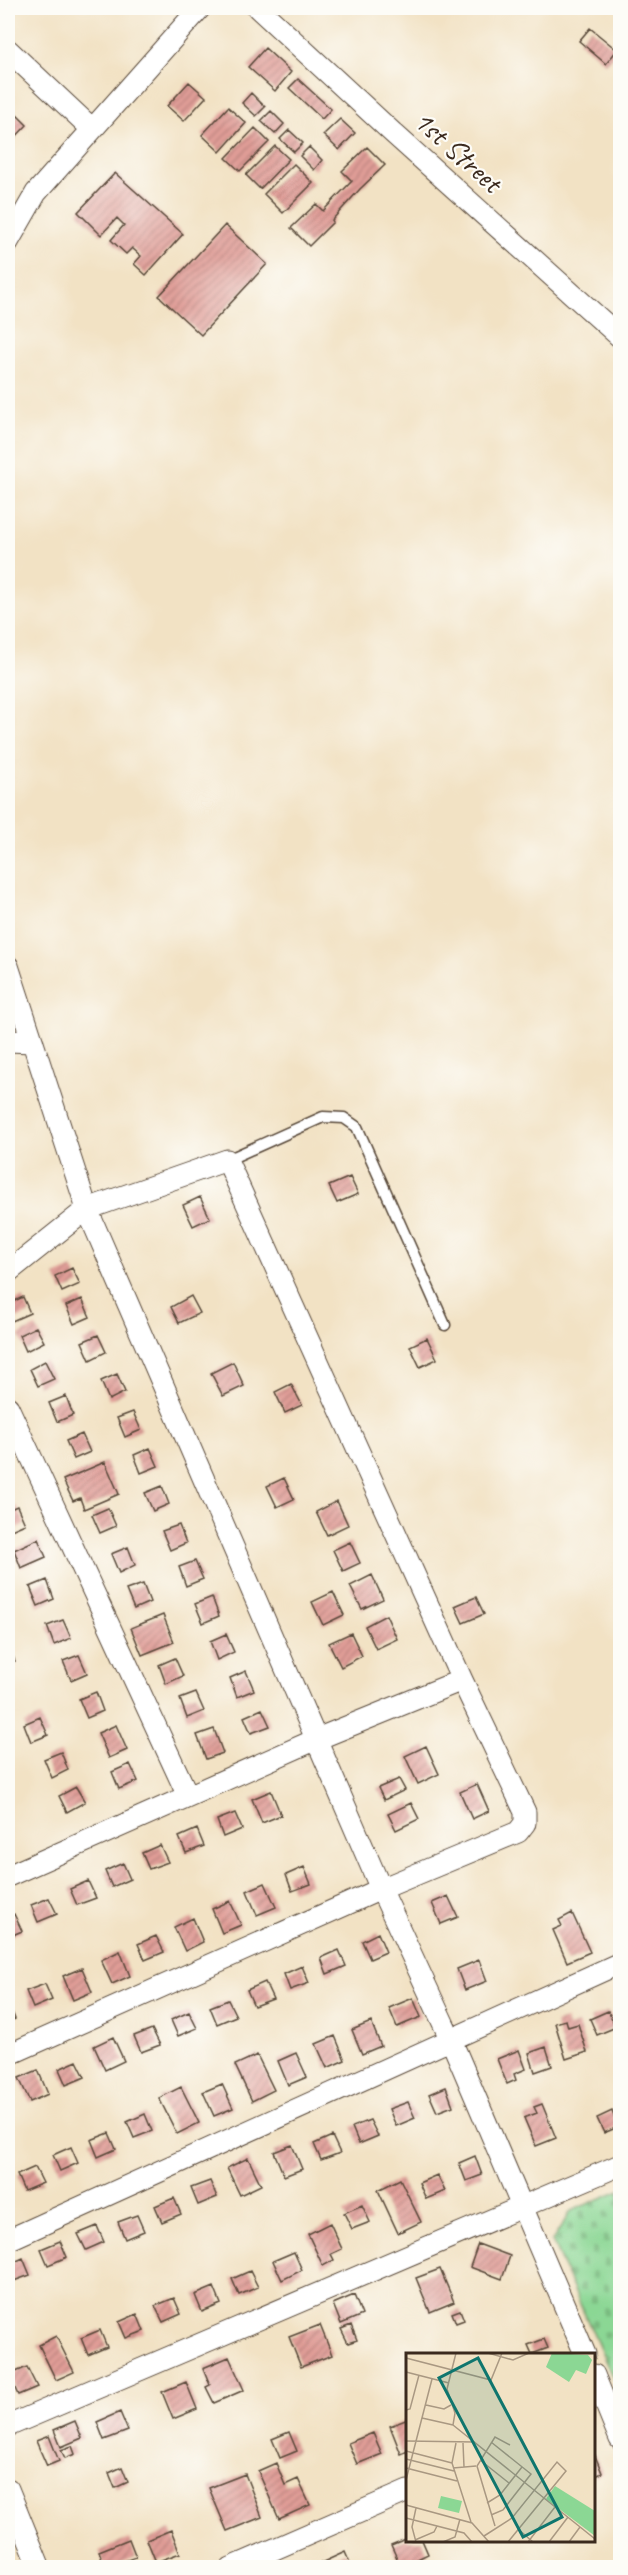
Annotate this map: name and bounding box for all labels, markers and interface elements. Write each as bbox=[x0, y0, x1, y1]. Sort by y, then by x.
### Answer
street label: 1st Street bbox=[406, 102, 512, 203]
inset map bbox=[406, 2353, 595, 2542]

